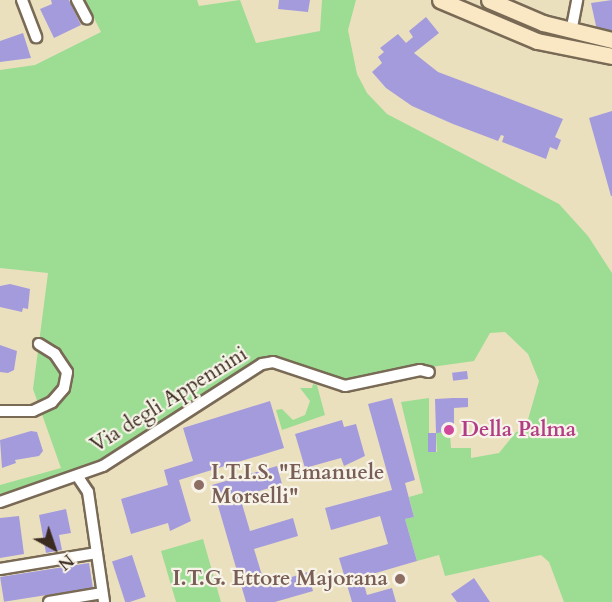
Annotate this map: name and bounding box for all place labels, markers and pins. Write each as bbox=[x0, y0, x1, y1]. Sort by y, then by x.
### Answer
place label: Della Palma bbox=[461, 417, 576, 443]
marker: Della Palma bbox=[442, 423, 456, 437]
place label: I.T.I.S. "Emanuele Morselli" bbox=[211, 460, 384, 510]
marker: I.T.I.S. "Emanuele Morselli" bbox=[192, 478, 206, 492]
place label: I.T.G. Ettore Majorana bbox=[172, 566, 388, 592]
marker: I.T.G. Ettore Majorana bbox=[393, 572, 407, 586]

